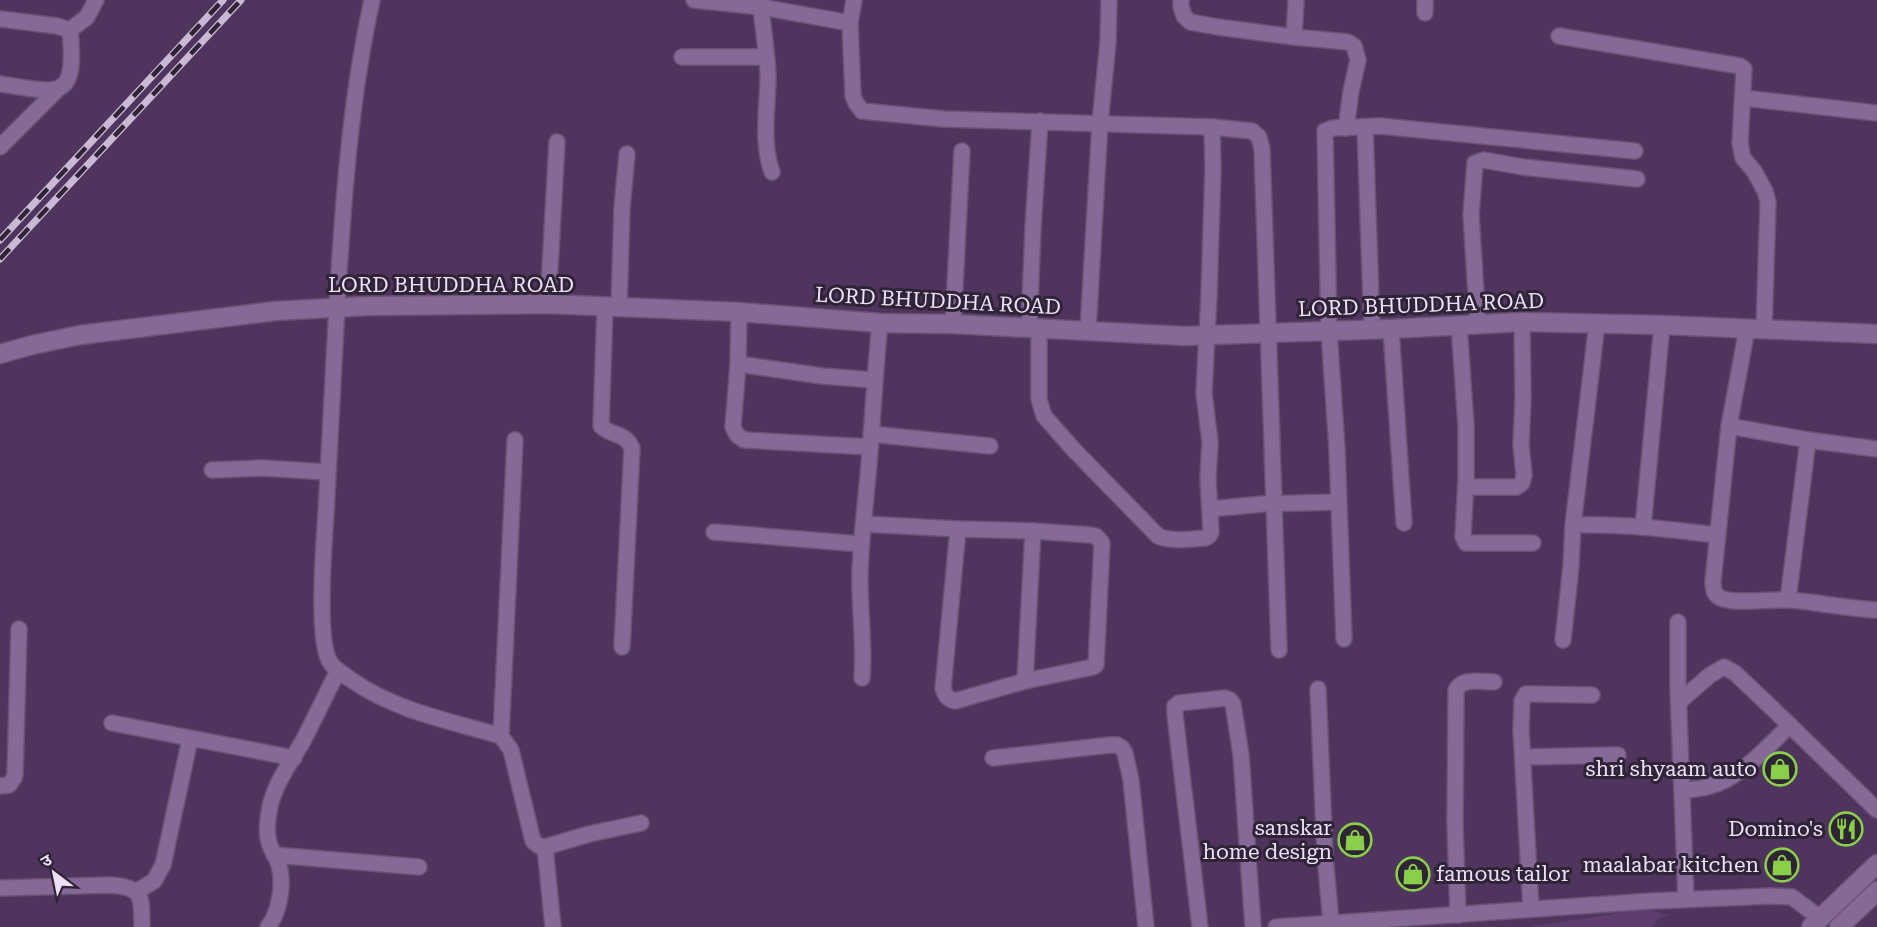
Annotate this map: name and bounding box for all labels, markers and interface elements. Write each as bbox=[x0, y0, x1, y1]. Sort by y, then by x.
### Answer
street label: LORD BHUDDHA ROAD bbox=[328, 273, 574, 297]
street label: LORD BHUDDHA ROAD bbox=[815, 283, 1061, 319]
street label: LORD BHUDDHA ROAD bbox=[1298, 289, 1544, 321]
shop icon: shri shyaam auto bbox=[1762, 751, 1798, 787]
place label: shri shyaam auto bbox=[1586, 757, 1757, 781]
restaurant icon: Domino's bbox=[1828, 811, 1864, 847]
place label: sanskar home design bbox=[1202, 816, 1332, 864]
place label: Domino's bbox=[1728, 817, 1823, 841]
shop icon: sanskar home design bbox=[1337, 822, 1373, 858]
north arrow bbox=[24, 843, 84, 903]
shop icon: maalabar kitchen bbox=[1764, 847, 1800, 883]
text: उ bbox=[37, 850, 56, 871]
place label: maalabar kitchen bbox=[1583, 853, 1759, 877]
shop icon: famous tailor bbox=[1395, 856, 1431, 892]
place label: famous tailor bbox=[1436, 862, 1570, 886]

